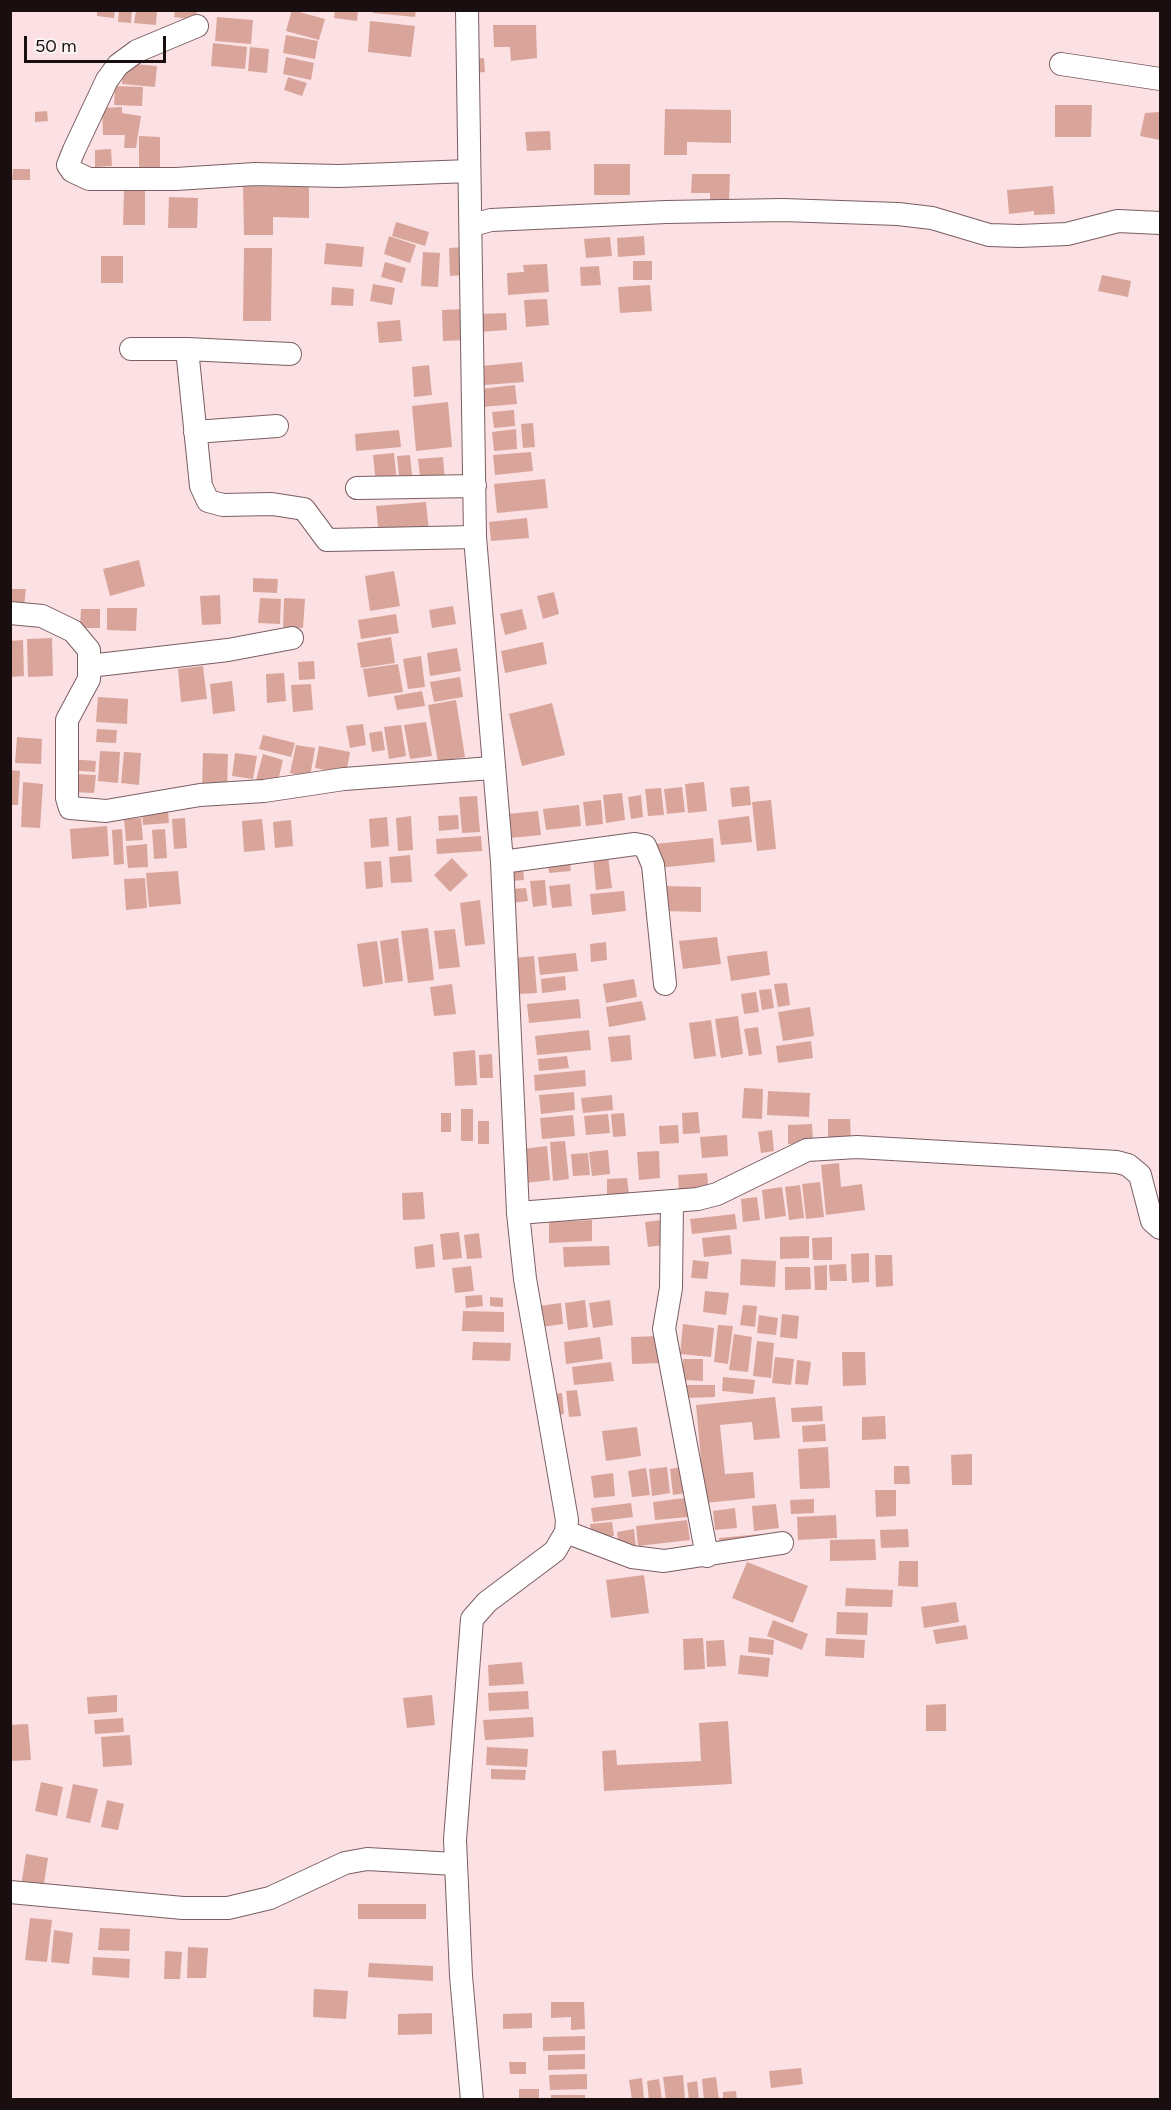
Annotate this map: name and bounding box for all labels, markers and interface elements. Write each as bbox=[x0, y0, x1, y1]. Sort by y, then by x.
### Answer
scale bar bbox=[27, 24, 170, 62]
text: 50 m bbox=[35, 35, 77, 57]

